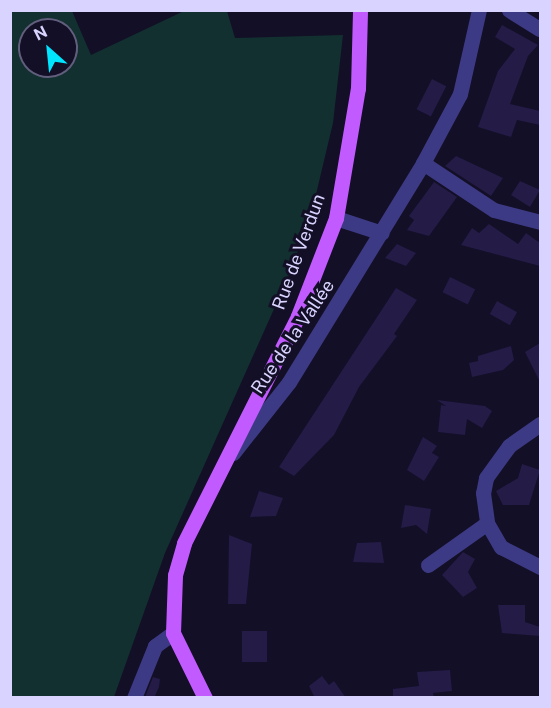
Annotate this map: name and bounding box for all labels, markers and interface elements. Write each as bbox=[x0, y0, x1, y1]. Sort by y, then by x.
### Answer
north arrow bbox=[18, 18, 78, 78]
text: N bbox=[31, 22, 50, 45]
street label: Rue de Verdun bbox=[268, 191, 330, 313]
street label: Rue de la Vallée bbox=[247, 275, 339, 399]

